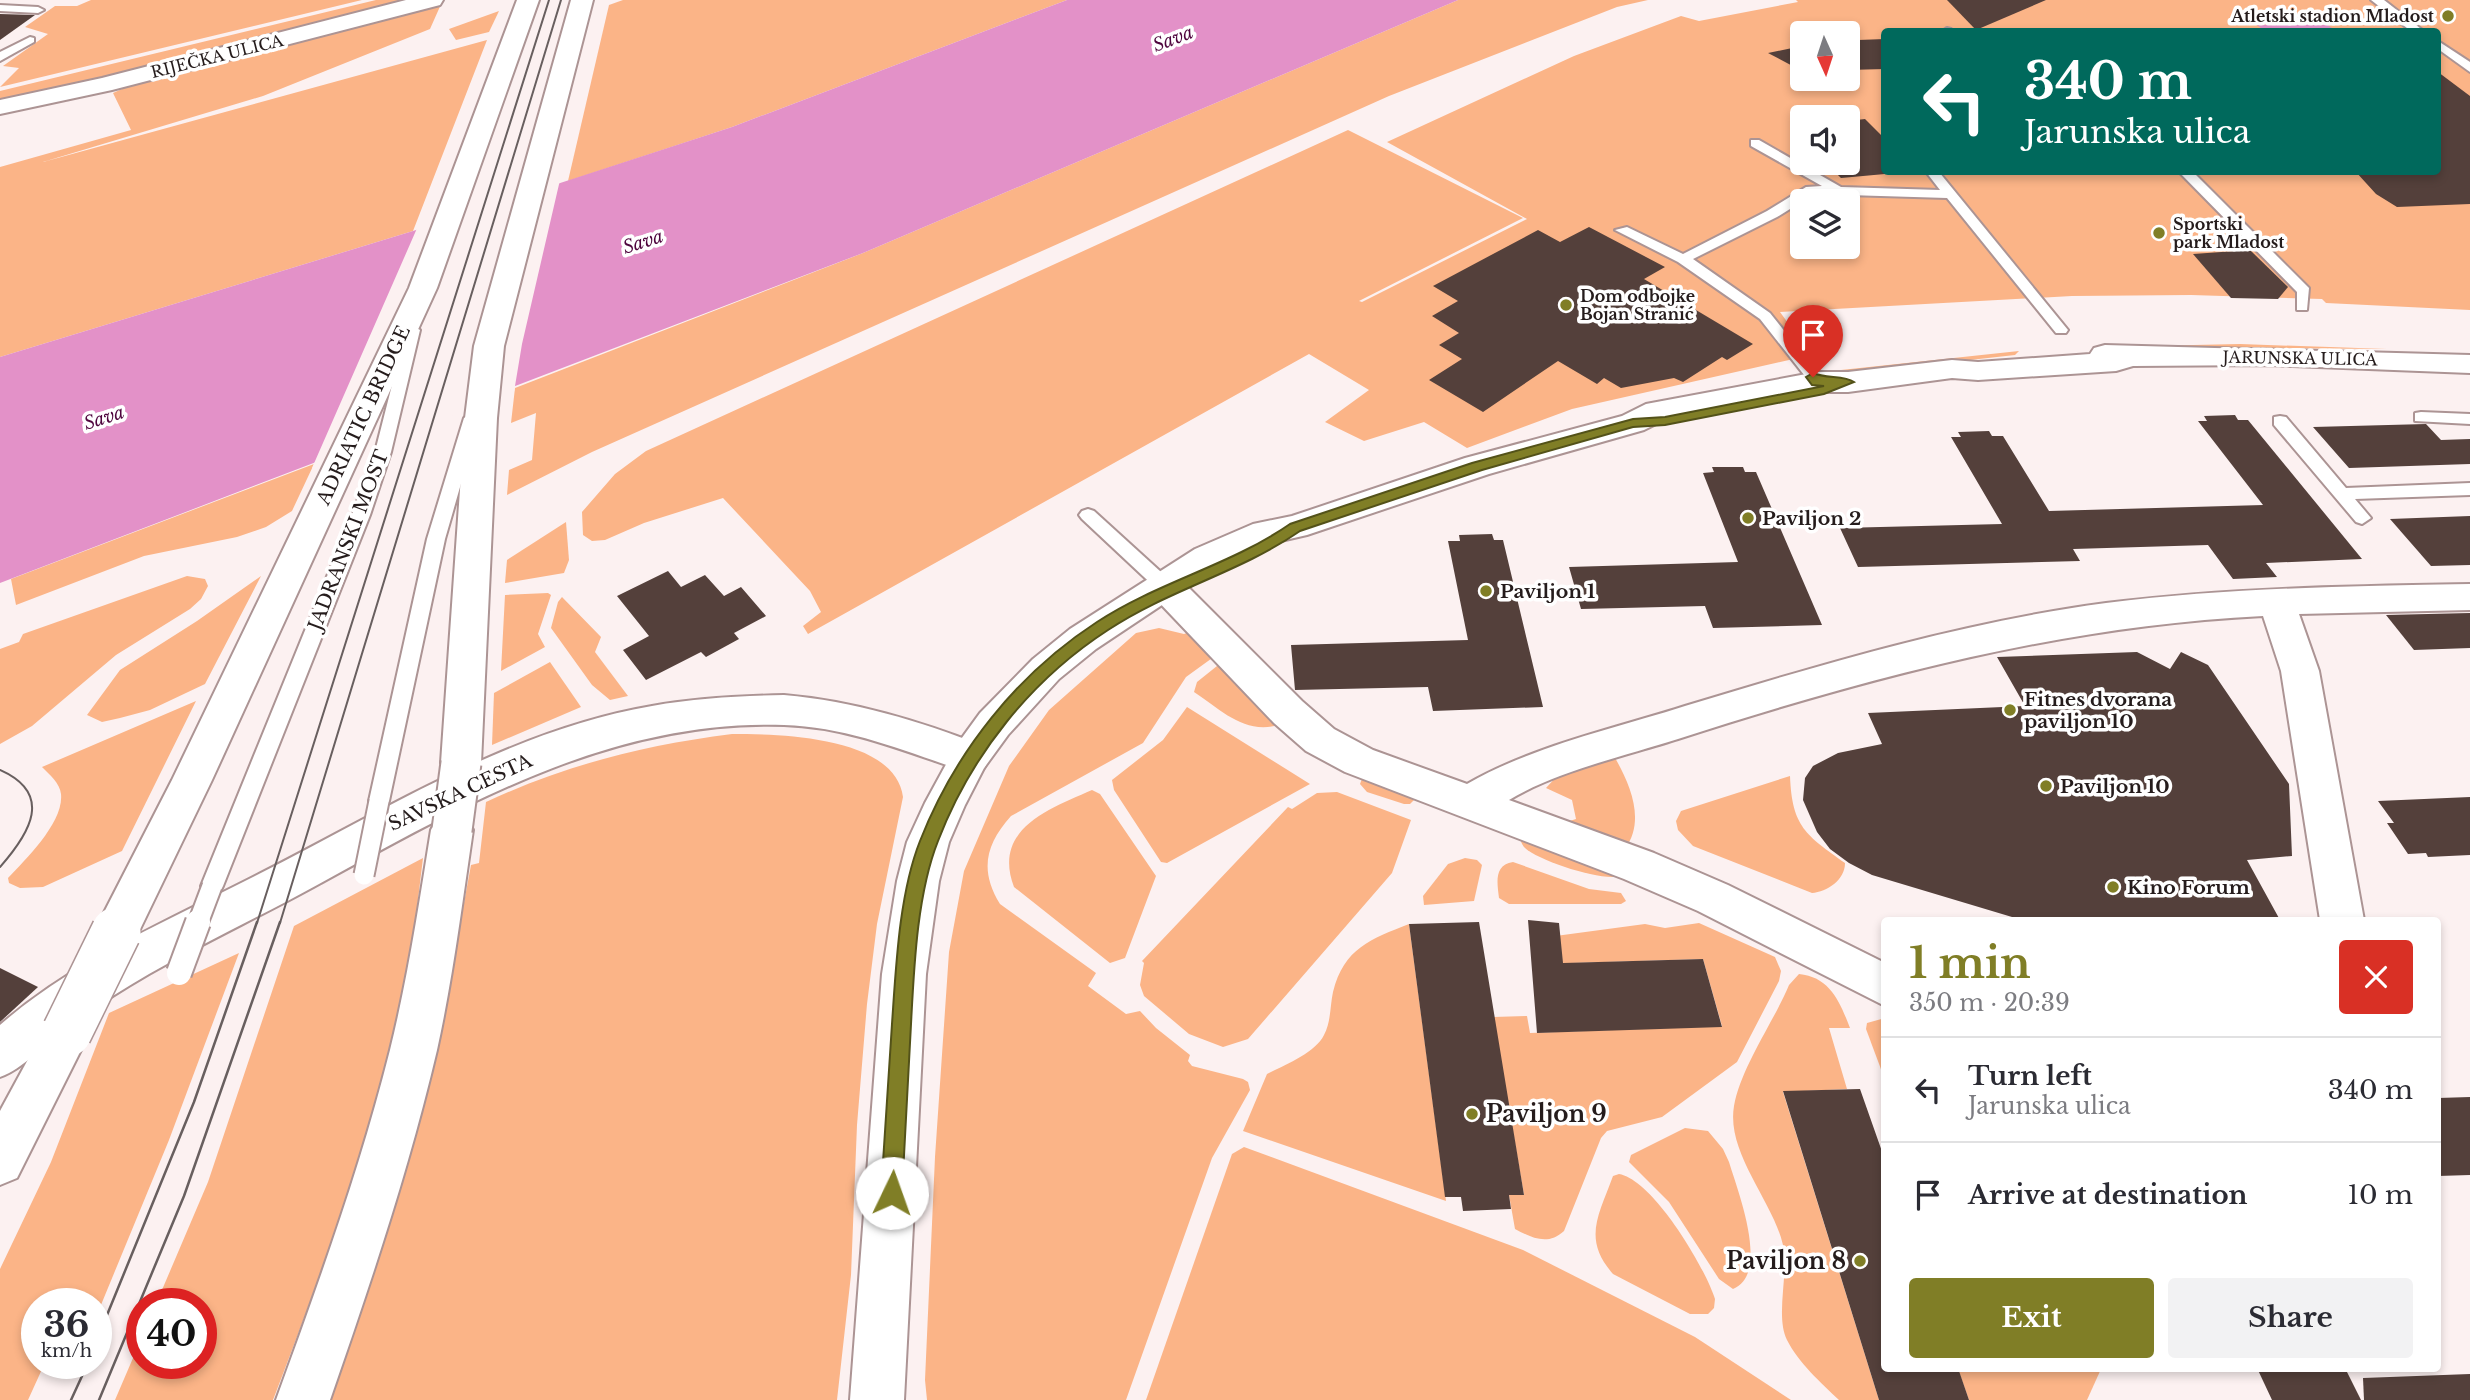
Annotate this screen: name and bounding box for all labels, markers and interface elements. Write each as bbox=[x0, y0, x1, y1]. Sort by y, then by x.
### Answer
place label: Atletski stadion Mladost bbox=[2230, 6, 2435, 26]
marker: Atletski stadion Mladost bbox=[2440, 8, 2456, 24]
water label: Sava bbox=[1150, 21, 1196, 57]
north arrow bbox=[1790, 21, 1860, 91]
map controls bbox=[1790, 21, 1860, 259]
street label: RIJEČKA ULICA bbox=[149, 30, 286, 82]
text: 340 m bbox=[2024, 51, 2192, 112]
icon: left bbox=[1909, 56, 2000, 147]
button: sound bbox=[1790, 105, 1860, 175]
text: Jarunska ulica bbox=[2024, 112, 2250, 152]
button: layers bbox=[1790, 189, 1860, 259]
place label: Sportski park Mladost bbox=[2173, 214, 2285, 252]
water label: Sava bbox=[620, 225, 666, 259]
marker: Sportski park Mladost bbox=[2151, 225, 2167, 241]
place label: Dom odbojke Bojan Stranić bbox=[1580, 286, 1695, 324]
marker: Dom odbojke Bojan Stranić bbox=[1558, 297, 1574, 313]
pin bbox=[1783, 305, 1843, 377]
icon: arrive bbox=[1794, 316, 1832, 354]
street label: ADRIATIC BRIDGE bbox=[311, 322, 415, 510]
street label: JARUNSKA ULICA bbox=[2220, 347, 2378, 369]
water label: Sava bbox=[81, 401, 127, 435]
street label: JADRANSKI MOST bbox=[302, 447, 393, 636]
place label: Paviljon 2 bbox=[1762, 507, 1861, 530]
marker: Paviljon 2 bbox=[1740, 510, 1756, 526]
place label: Paviljon 1 bbox=[1500, 580, 1595, 603]
marker: Paviljon 1 bbox=[1478, 583, 1494, 599]
place label: Fitnes dvorana paviljon 10 bbox=[2024, 688, 2172, 733]
marker: Fitnes dvorana paviljon 10 bbox=[2002, 702, 2018, 718]
street label: SAVSKA CESTA bbox=[385, 749, 536, 836]
place label: Paviljon 10 bbox=[2060, 775, 2170, 798]
marker: Paviljon 10 bbox=[2038, 778, 2054, 794]
place label: Kino Forum bbox=[2127, 876, 2250, 899]
marker: Kino Forum bbox=[2105, 879, 2121, 895]
text: 1 min bbox=[1909, 937, 2031, 989]
button: close bbox=[2339, 940, 2413, 1014]
text: 350 m · 20:39 bbox=[1909, 989, 2070, 1017]
text: Turn left bbox=[1968, 1060, 2092, 1092]
icon: left bbox=[1909, 1071, 1947, 1109]
text: 340 m bbox=[2328, 1074, 2413, 1106]
text: Jarunska ulica bbox=[1968, 1092, 2131, 1120]
place label: Paviljon 9 bbox=[1486, 1100, 1607, 1128]
marker: Paviljon 9 bbox=[1464, 1106, 1480, 1122]
position arrow bbox=[855, 1156, 929, 1230]
icon: arrive bbox=[1909, 1176, 1947, 1214]
text: Arrive at destination bbox=[1968, 1179, 2248, 1211]
text: 10 m bbox=[2347, 1179, 2413, 1211]
place label: Paviljon 8 bbox=[1726, 1247, 1846, 1275]
marker: Paviljon 8 bbox=[1852, 1253, 1868, 1269]
button: Exit bbox=[1909, 1278, 2154, 1358]
button: Share bbox=[2168, 1278, 2413, 1358]
speed limit sign: 40 bbox=[126, 1288, 217, 1379]
text: 36 bbox=[44, 1303, 89, 1346]
text: km/h bbox=[41, 1340, 92, 1362]

